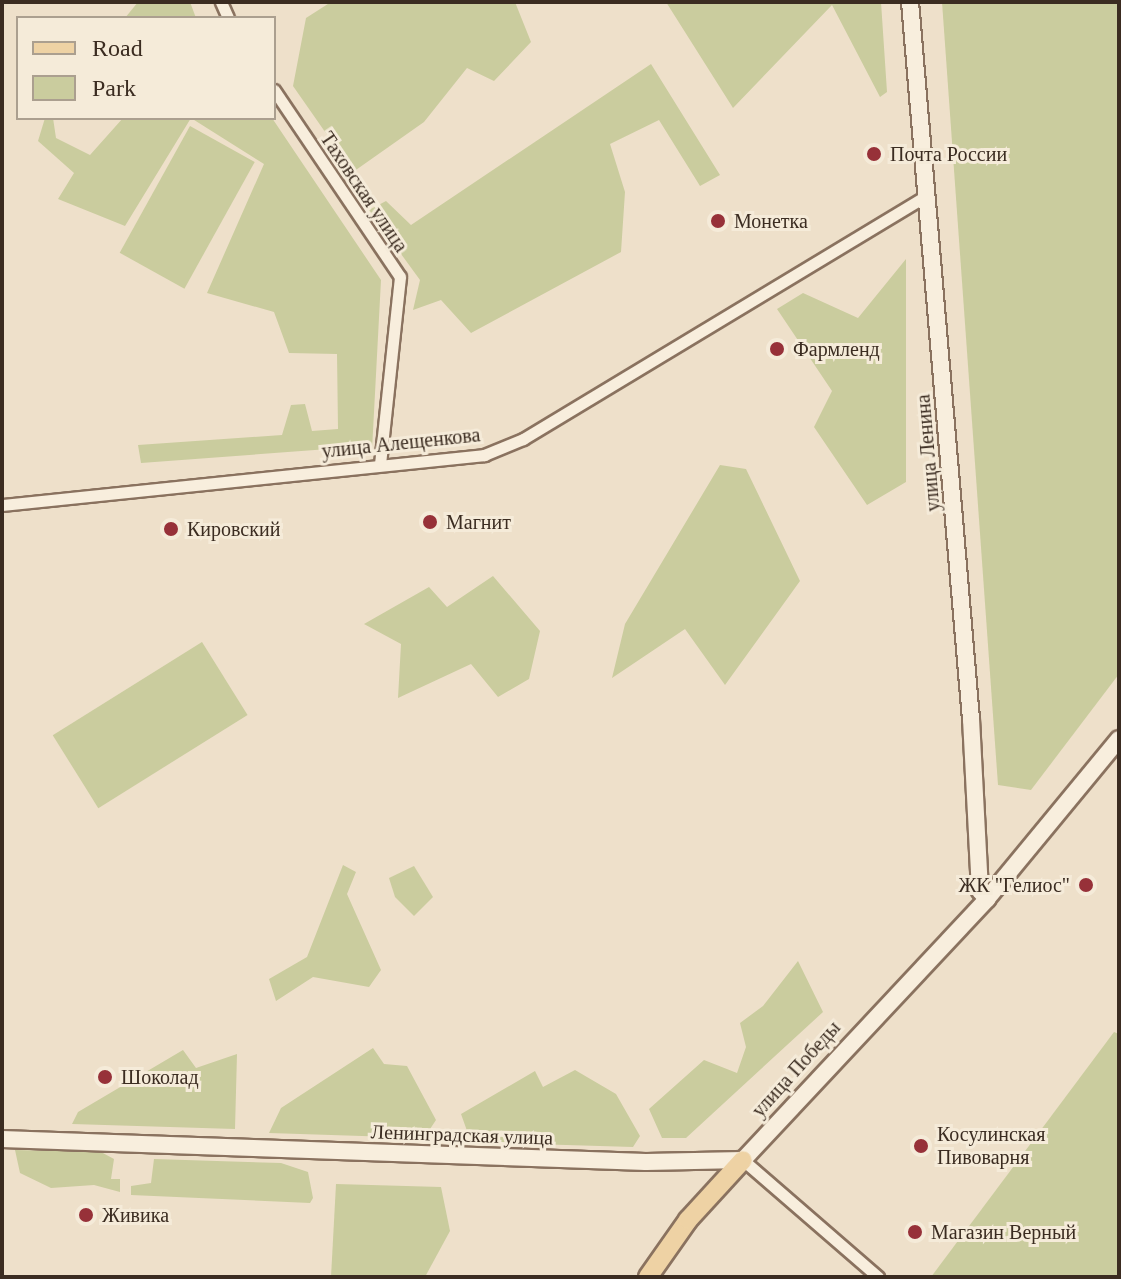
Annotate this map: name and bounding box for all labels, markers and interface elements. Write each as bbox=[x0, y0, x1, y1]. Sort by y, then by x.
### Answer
legend bbox=[16, 16, 276, 120]
text: Road bbox=[92, 35, 143, 61]
text: Park bbox=[92, 75, 136, 101]
street label: Таховская улица bbox=[315, 127, 413, 257]
place label: Почта России bbox=[890, 142, 1007, 166]
marker: Почта России bbox=[865, 145, 883, 163]
place label: Монетка bbox=[734, 209, 808, 233]
marker: Монетка bbox=[709, 212, 727, 230]
place label: Фармленд bbox=[793, 337, 880, 361]
marker: Фармленд bbox=[768, 340, 786, 358]
street label: улица Ленина bbox=[911, 393, 945, 513]
street label: улица Алещенкова bbox=[320, 423, 482, 463]
place label: Магнит bbox=[446, 510, 511, 534]
marker: Магнит bbox=[421, 513, 439, 531]
place label: Кировский bbox=[187, 517, 280, 541]
marker: Кировский bbox=[162, 520, 180, 538]
place label: ЖК "Гелиос" bbox=[958, 873, 1070, 897]
marker: ЖК "Гелиос" bbox=[1077, 876, 1095, 894]
street label: улица Победы bbox=[747, 1016, 845, 1122]
place label: Шоколад bbox=[121, 1065, 199, 1089]
marker: Шоколад bbox=[96, 1068, 114, 1086]
street label: Ленинградская улица bbox=[370, 1120, 554, 1150]
place label: Косулинская Пивоварня bbox=[937, 1122, 1045, 1169]
marker: Косулинская Пивоварня bbox=[912, 1137, 930, 1155]
place label: Живика bbox=[102, 1203, 169, 1227]
marker: Живика bbox=[77, 1206, 95, 1224]
place label: Магазин Верный bbox=[931, 1220, 1076, 1244]
marker: Магазин Верный bbox=[906, 1223, 924, 1241]

